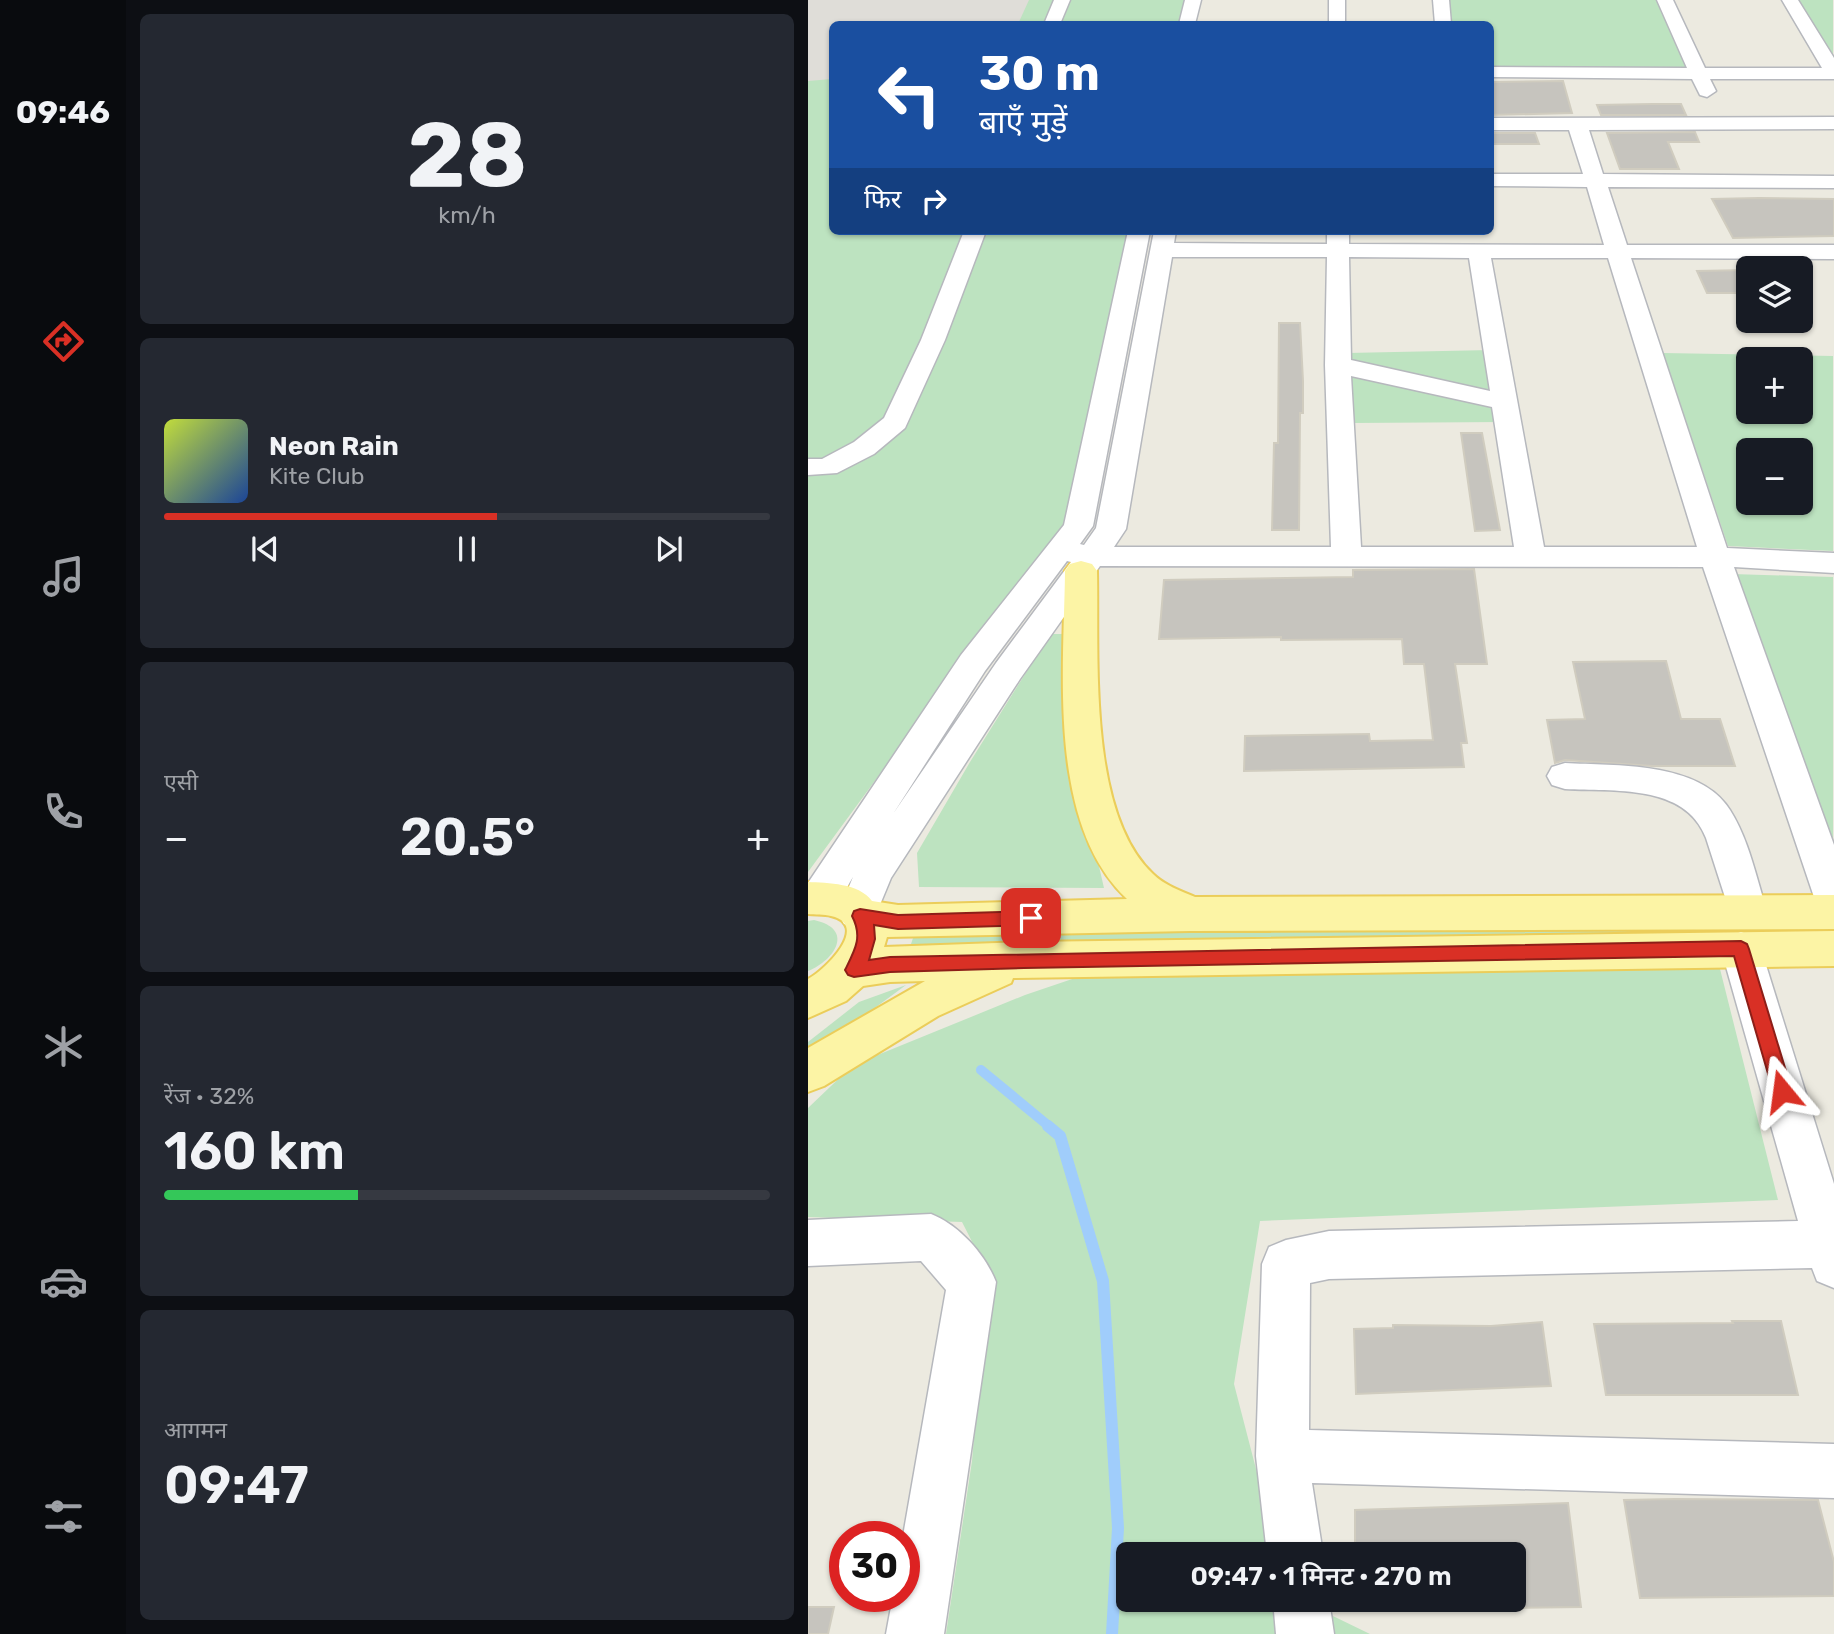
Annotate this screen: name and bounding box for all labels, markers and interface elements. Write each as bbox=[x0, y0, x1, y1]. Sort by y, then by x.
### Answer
text: 30 m bbox=[979, 44, 1100, 102]
icon: left bbox=[864, 49, 955, 140]
text: 09:46 bbox=[16, 93, 110, 131]
text: 28 bbox=[407, 101, 527, 209]
text: बाएँ मुड़ें bbox=[979, 103, 1067, 141]
icon: right bbox=[915, 182, 953, 220]
text: फिर bbox=[864, 184, 901, 215]
text: km/h bbox=[438, 201, 496, 229]
map controls bbox=[1736, 256, 1813, 515]
button: layers bbox=[1736, 256, 1813, 333]
icon: directions bbox=[39, 317, 88, 366]
button: + bbox=[1736, 347, 1813, 424]
text: Neon Rain bbox=[269, 431, 399, 462]
button: − bbox=[1736, 438, 1813, 515]
text: Kite Club bbox=[269, 462, 364, 490]
icon: previous bbox=[246, 530, 284, 568]
icon: pause bbox=[448, 530, 486, 568]
icon: next bbox=[650, 530, 688, 568]
icon: music bbox=[39, 552, 88, 601]
text: एसी bbox=[164, 768, 198, 796]
icon: phone bbox=[39, 787, 88, 836]
text: 20.5° bbox=[400, 806, 535, 868]
text: − bbox=[164, 815, 189, 861]
text: + bbox=[746, 815, 770, 861]
pin bbox=[1001, 888, 1061, 948]
icon: arrive bbox=[1012, 899, 1050, 937]
icon: climate bbox=[39, 1022, 88, 1071]
position arrow bbox=[1745, 1054, 1819, 1128]
text: रेंज · 32% bbox=[164, 1082, 254, 1110]
text: 160 km bbox=[164, 1120, 345, 1182]
icon: car bbox=[39, 1257, 88, 1306]
text: आगमन bbox=[164, 1416, 227, 1444]
text: 09:47 bbox=[164, 1454, 309, 1516]
icon: filters bbox=[39, 1492, 88, 1541]
speed limit sign: 30 bbox=[829, 1521, 920, 1612]
text: 09:47 · 1 मिनट · 270 m bbox=[1190, 1561, 1452, 1592]

